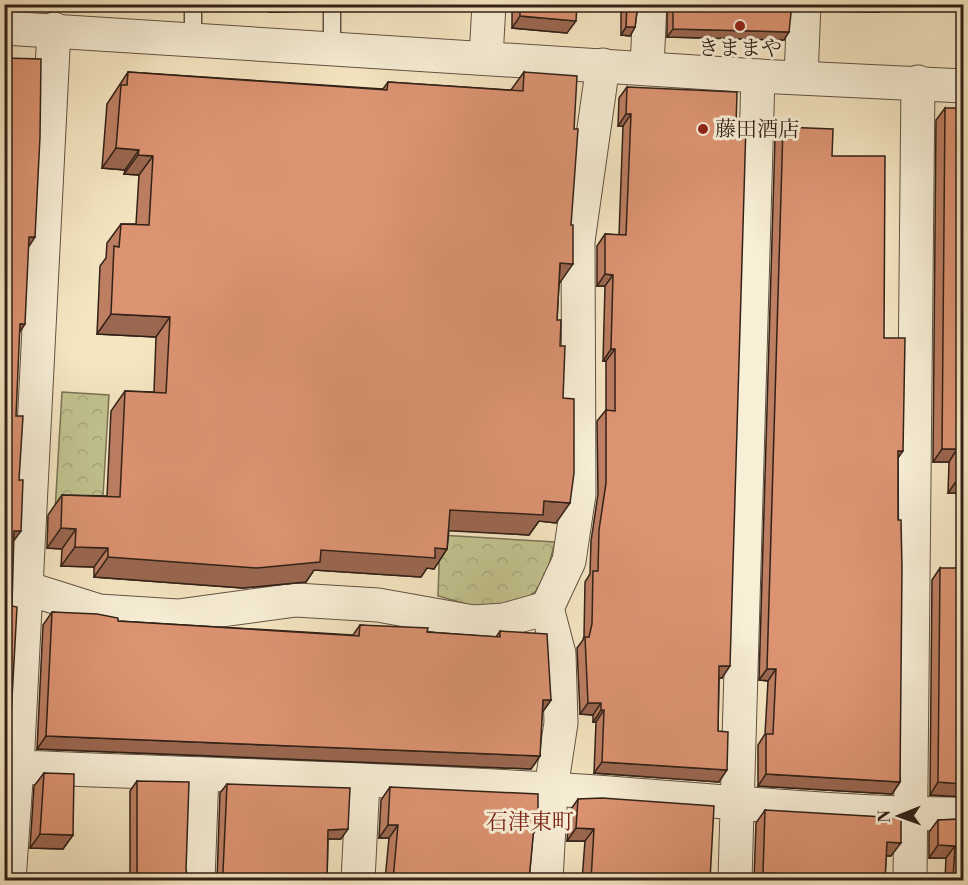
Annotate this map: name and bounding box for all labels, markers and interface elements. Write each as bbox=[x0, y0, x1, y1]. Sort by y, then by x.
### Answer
marker: きままや bbox=[733, 19, 747, 33]
place label: きままや bbox=[698, 36, 782, 62]
place label: 藤田酒店 bbox=[715, 117, 799, 143]
marker: 藤田酒店 bbox=[696, 122, 710, 136]
north arrow bbox=[869, 786, 929, 846]
district label: 石津東町 bbox=[486, 809, 574, 836]
text: N bbox=[875, 809, 895, 823]

